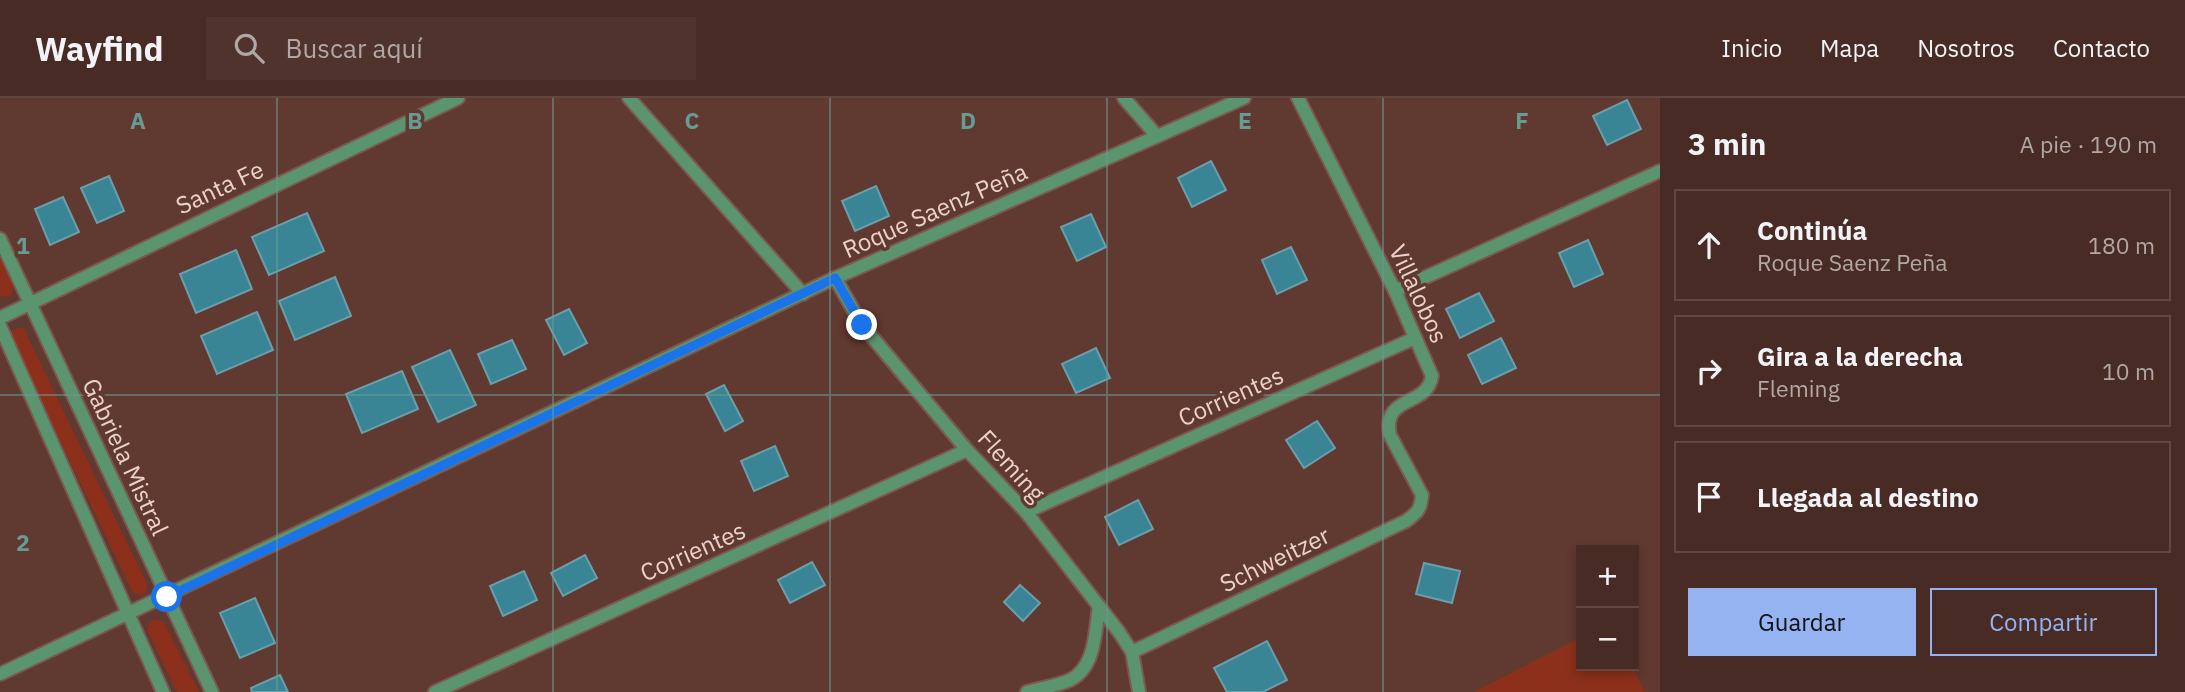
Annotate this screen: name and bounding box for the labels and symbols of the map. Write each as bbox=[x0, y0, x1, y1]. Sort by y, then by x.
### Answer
text: A bbox=[130, 105, 146, 135]
text: B bbox=[407, 105, 423, 135]
text: C bbox=[685, 105, 700, 135]
text: D bbox=[960, 105, 976, 135]
text: E bbox=[1238, 105, 1252, 135]
text: F bbox=[1515, 105, 1529, 135]
street label: Santa Fe bbox=[171, 153, 269, 221]
street label: Roque Saenz Peña bbox=[837, 155, 1032, 265]
text: 1 bbox=[16, 230, 30, 260]
street label: Villalobos bbox=[1382, 239, 1456, 348]
route end bbox=[846, 309, 877, 340]
street label: Corrientes bbox=[1173, 359, 1288, 433]
street label: Gabriela Mistral bbox=[76, 373, 176, 540]
street label: Fleming bbox=[971, 423, 1053, 508]
street label: Corrientes bbox=[635, 514, 750, 588]
street label: Schweitzer bbox=[1214, 519, 1335, 599]
text: 2 bbox=[16, 527, 30, 557]
route start bbox=[151, 581, 182, 612]

